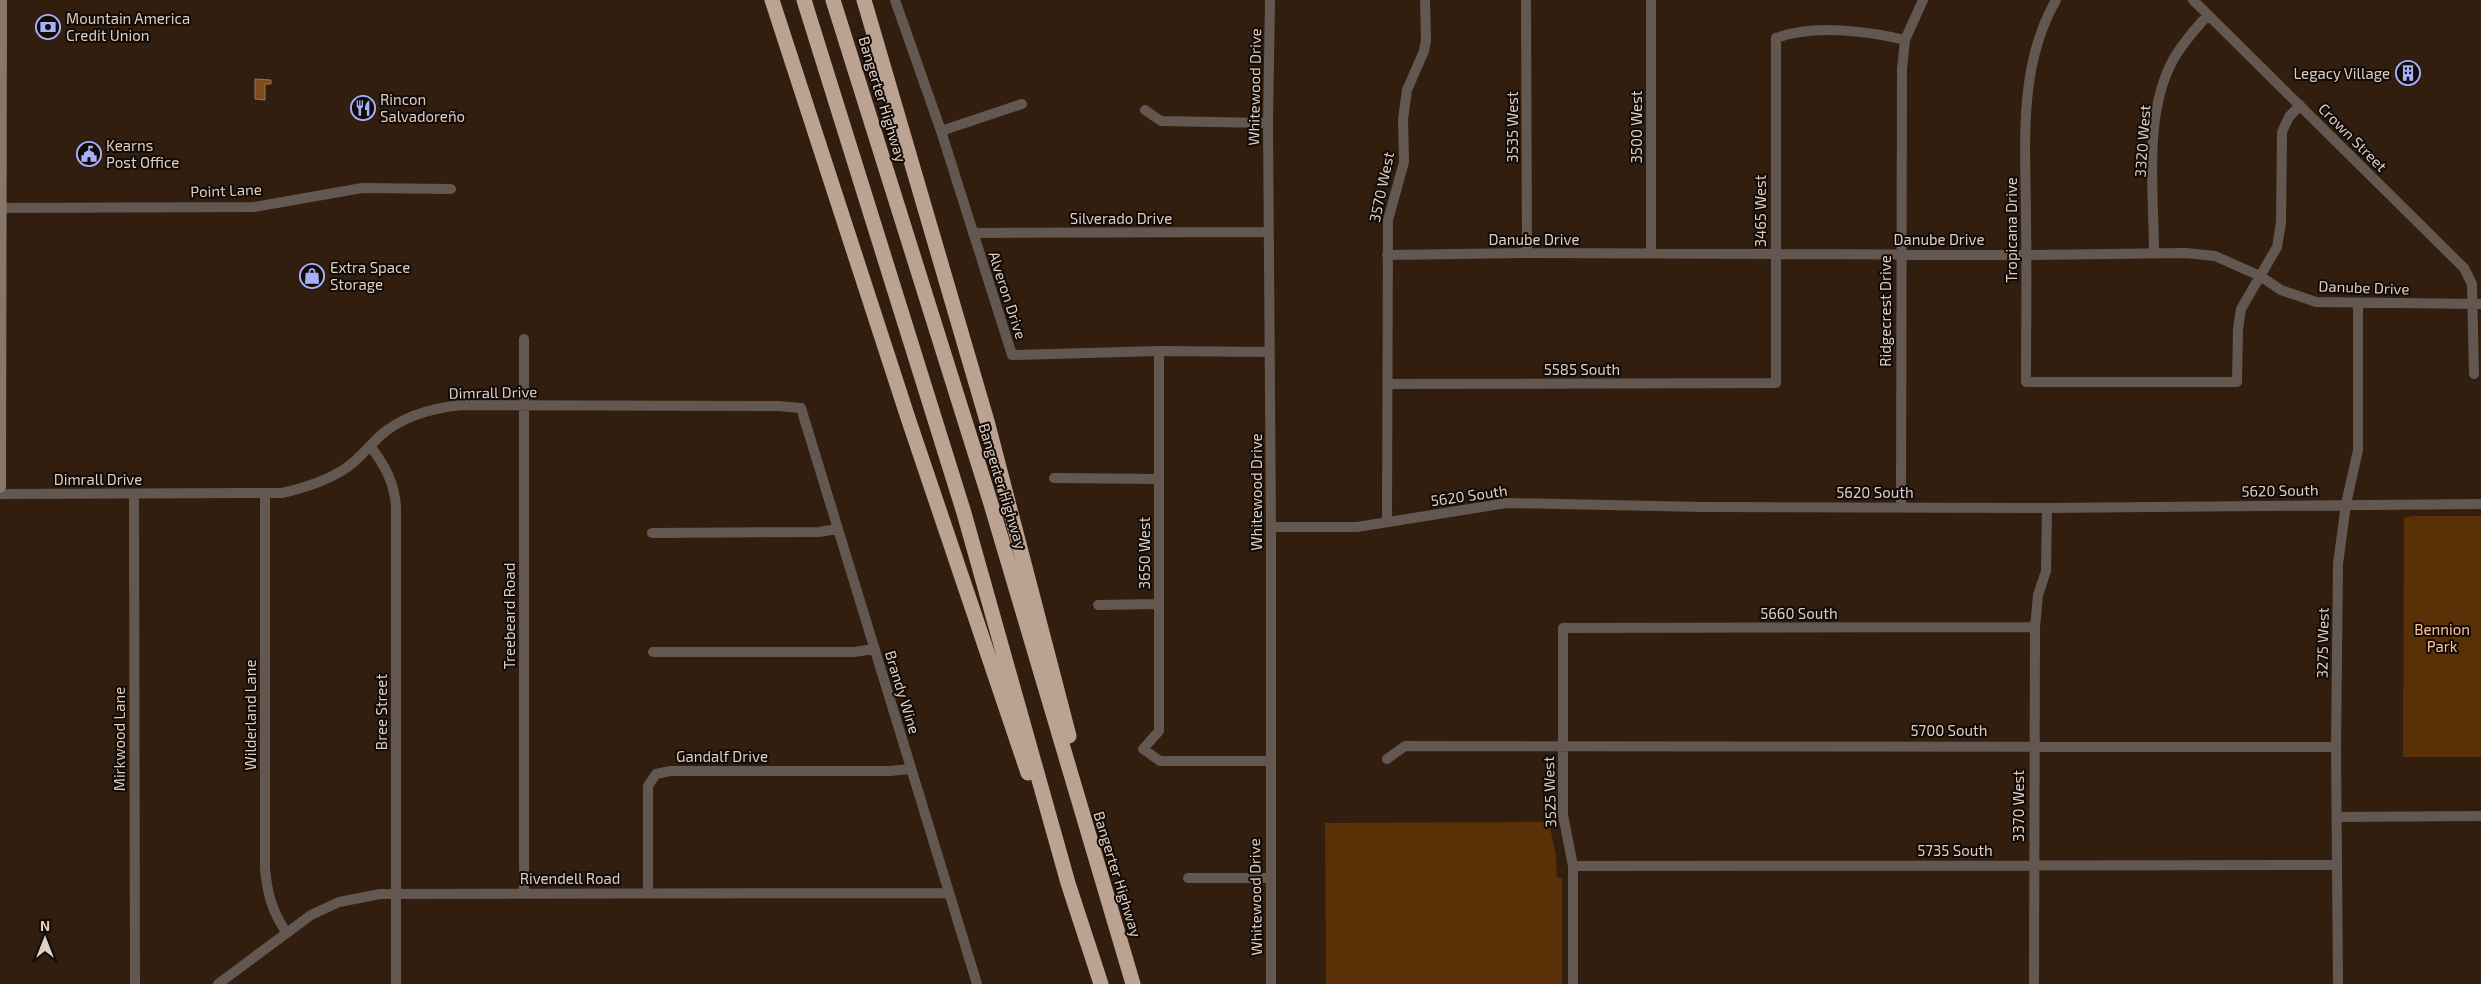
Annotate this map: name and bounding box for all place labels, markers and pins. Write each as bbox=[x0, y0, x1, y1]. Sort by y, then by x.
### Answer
place label: Mountain America Credit Union bbox=[66, 9, 190, 44]
bank icon: Mountain America Credit Union bbox=[35, 14, 61, 40]
building icon: Legacy Village bbox=[2395, 60, 2421, 86]
place label: Legacy Village bbox=[2293, 64, 2390, 82]
place label: Rincon Salvadoreño bbox=[380, 90, 465, 125]
restaurant icon: Rincon Salvadoreño bbox=[350, 95, 376, 121]
place label: Kearns Post Office bbox=[106, 136, 179, 171]
public building icon: Kearns Post Office bbox=[76, 141, 102, 167]
place label: Extra Space Storage bbox=[330, 258, 410, 293]
shop icon: Extra Space Storage bbox=[299, 263, 325, 289]

